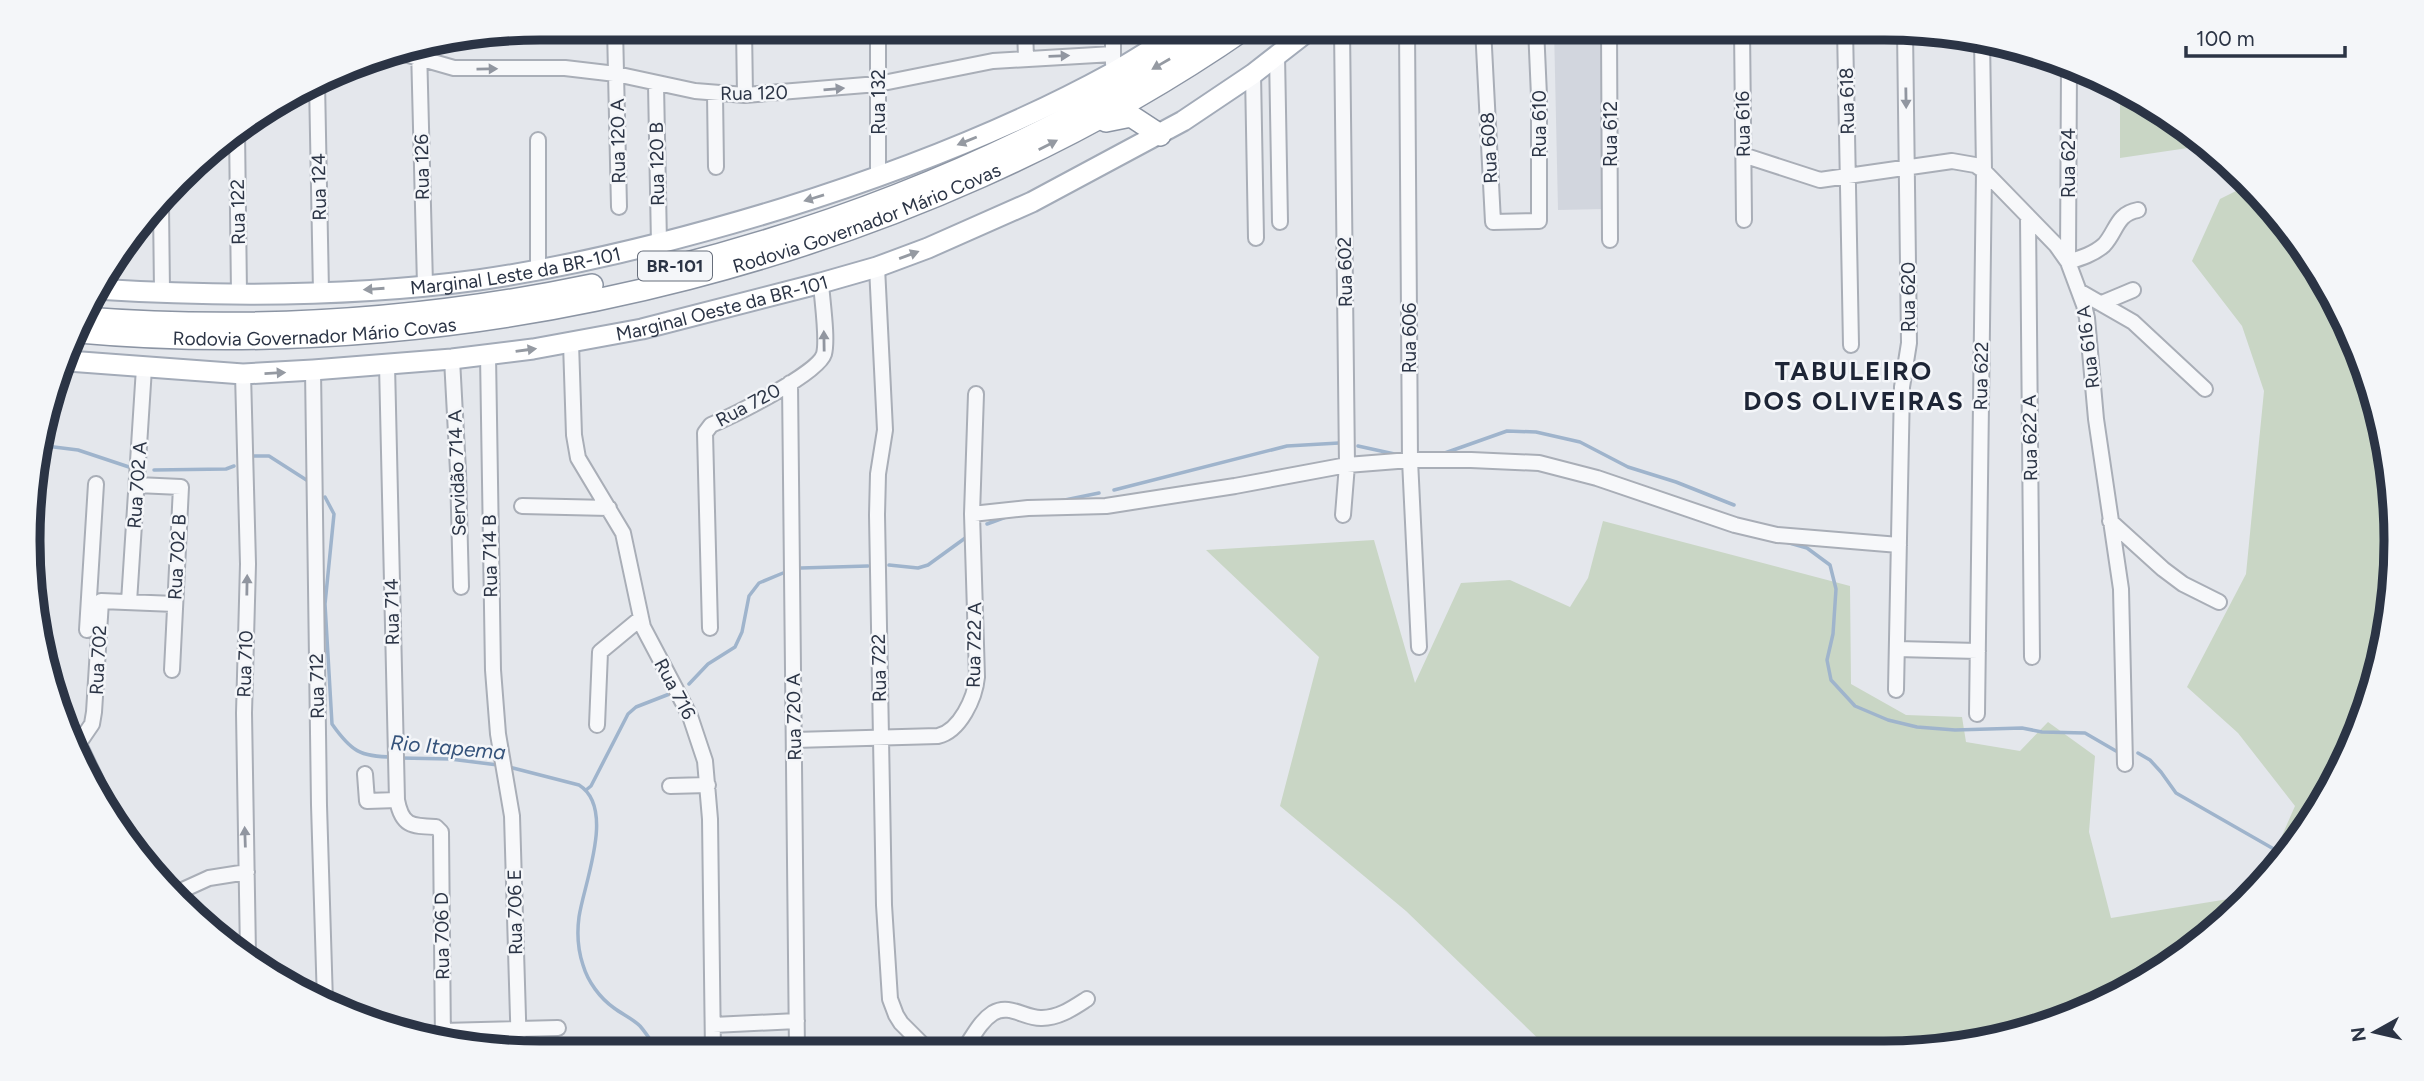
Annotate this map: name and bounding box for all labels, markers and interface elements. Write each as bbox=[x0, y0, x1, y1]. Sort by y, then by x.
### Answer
scale bar bbox=[2186, 14, 2345, 58]
text: 100 m bbox=[2196, 26, 2255, 51]
one-way arrow bbox=[1048, 51, 1070, 62]
one-way arrow bbox=[1151, 58, 1170, 70]
one-way arrow bbox=[476, 63, 498, 74]
street label: Rua 618 bbox=[1835, 67, 1859, 135]
street label: Rua 132 bbox=[867, 69, 890, 135]
street label: Rua 120 bbox=[720, 81, 788, 105]
one-way arrow bbox=[823, 83, 845, 94]
one-way arrow bbox=[1900, 88, 1912, 110]
street label: Rua 610 bbox=[1528, 90, 1551, 158]
street label: Rua 616 bbox=[1731, 90, 1755, 157]
street label: Rua 120 A bbox=[606, 98, 630, 184]
street label: Rua 612 bbox=[1599, 101, 1622, 167]
street label: Rua 608 bbox=[1476, 112, 1502, 184]
street label: Rua 120 B bbox=[645, 122, 669, 206]
street label: Rua 624 bbox=[2057, 128, 2080, 198]
street label: Rua 126 bbox=[410, 134, 434, 200]
one-way arrow bbox=[957, 136, 978, 147]
one-way arrow bbox=[1038, 139, 1058, 150]
street label: Rua 124 bbox=[307, 153, 331, 221]
street label: Rodovia Governador Mário Covas bbox=[730, 158, 1004, 278]
street label: Rua 122 bbox=[226, 179, 250, 245]
one-way arrow bbox=[803, 194, 824, 204]
street label: Rua 602 bbox=[1333, 237, 1357, 307]
street label: Marginal Leste da BR-101 bbox=[409, 242, 623, 299]
one-way arrow bbox=[899, 249, 920, 260]
road number: BR-101 bbox=[638, 252, 712, 280]
street label: Rua 620 bbox=[1897, 262, 1920, 332]
street label: Marginal Oeste da BR-101 bbox=[614, 270, 831, 345]
one-way arrow bbox=[363, 284, 385, 295]
street label: Rua 606 bbox=[1398, 302, 1421, 373]
street label: Rua 616 A bbox=[2071, 304, 2105, 390]
street label: Rodovia Governador Mário Covas bbox=[172, 312, 458, 350]
one-way arrow bbox=[818, 330, 830, 352]
street label: Rua 622 bbox=[1969, 341, 1993, 411]
one-way arrow bbox=[515, 344, 537, 355]
district label: TABULEIRO DOS OLIVEIRAS bbox=[1743, 355, 1965, 417]
one-way arrow bbox=[265, 367, 287, 378]
street label: Rua 720 bbox=[712, 378, 784, 432]
street label: Rua 622 A bbox=[2018, 394, 2042, 481]
street label: Servidão 714 A bbox=[443, 409, 471, 537]
street label: Rua 702 A bbox=[122, 440, 152, 529]
street label: Rua 702 B bbox=[163, 513, 191, 601]
street label: Rua 714 B bbox=[478, 514, 502, 598]
one-way arrow bbox=[242, 573, 253, 595]
street label: Rua 714 bbox=[380, 578, 404, 646]
street label: Rua 722 A bbox=[962, 602, 986, 688]
street label: Rua 702 bbox=[85, 625, 111, 695]
street label: Rua 710 bbox=[232, 630, 258, 698]
street label: Rua 722 bbox=[867, 634, 891, 702]
street label: Rua 712 bbox=[305, 653, 329, 719]
street label: Rua 716 bbox=[649, 655, 701, 724]
street label: Rua 720 A bbox=[782, 673, 806, 761]
water label: Rio Itapema bbox=[389, 730, 507, 764]
one-way arrow bbox=[240, 825, 251, 847]
street label: Rua 706 E bbox=[503, 869, 527, 955]
street label: Rua 706 D bbox=[430, 892, 454, 980]
north arrow bbox=[2340, 997, 2410, 1067]
text: N bbox=[2346, 1025, 2371, 1043]

